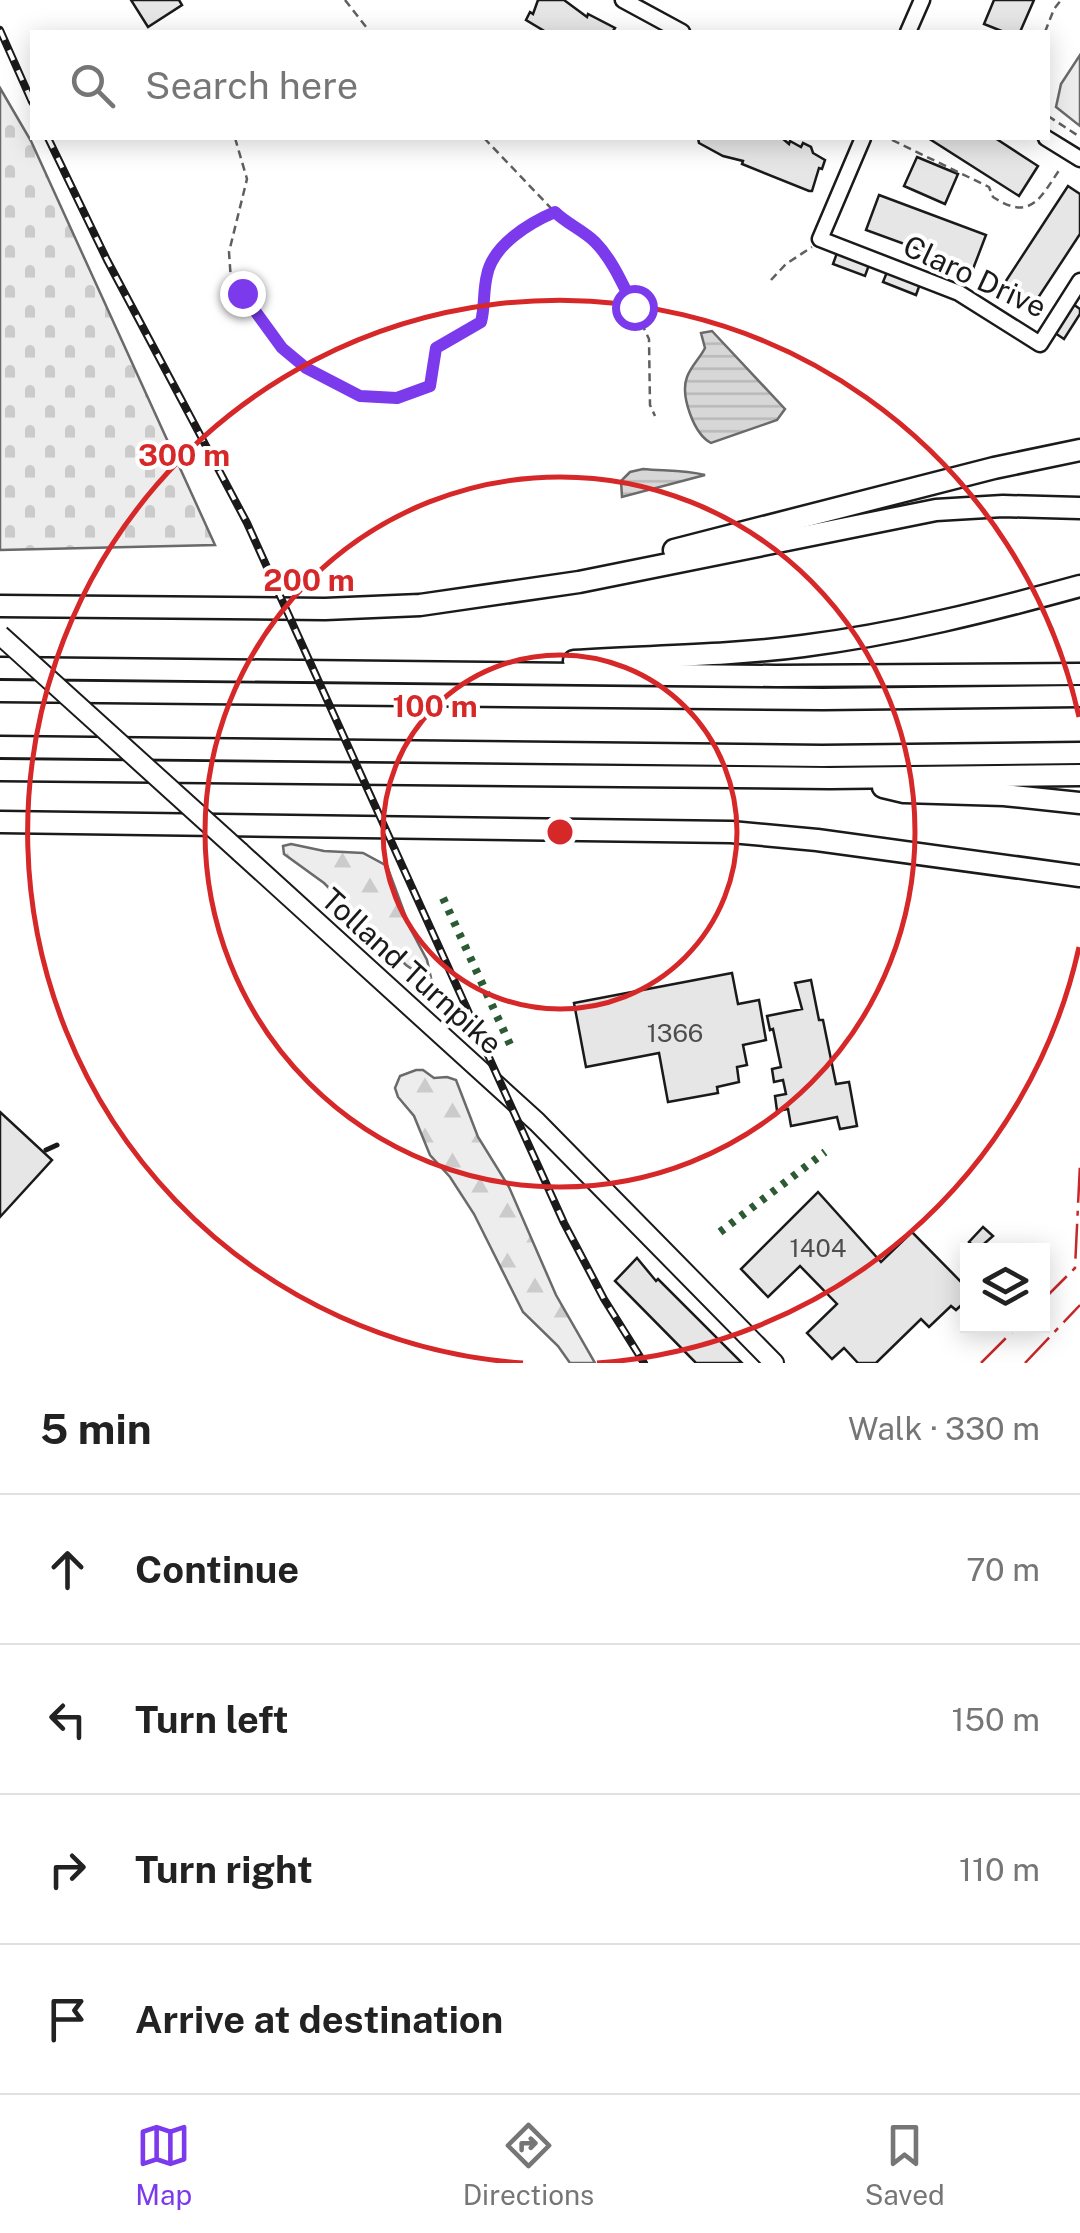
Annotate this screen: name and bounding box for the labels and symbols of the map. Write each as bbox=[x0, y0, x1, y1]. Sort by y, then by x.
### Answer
street label: Claro Drive bbox=[898, 227, 1052, 325]
route end bbox=[220, 271, 266, 317]
route start bbox=[612, 285, 658, 331]
text: 300 m bbox=[138, 437, 230, 473]
text: 200 m bbox=[263, 562, 355, 598]
text: 100 m bbox=[392, 688, 478, 724]
centre of rings bbox=[542, 814, 578, 850]
street label: Tolland Turnpike bbox=[314, 880, 510, 1062]
house number: 1366 bbox=[647, 1018, 703, 1048]
house number: 1404 bbox=[790, 1233, 846, 1263]

